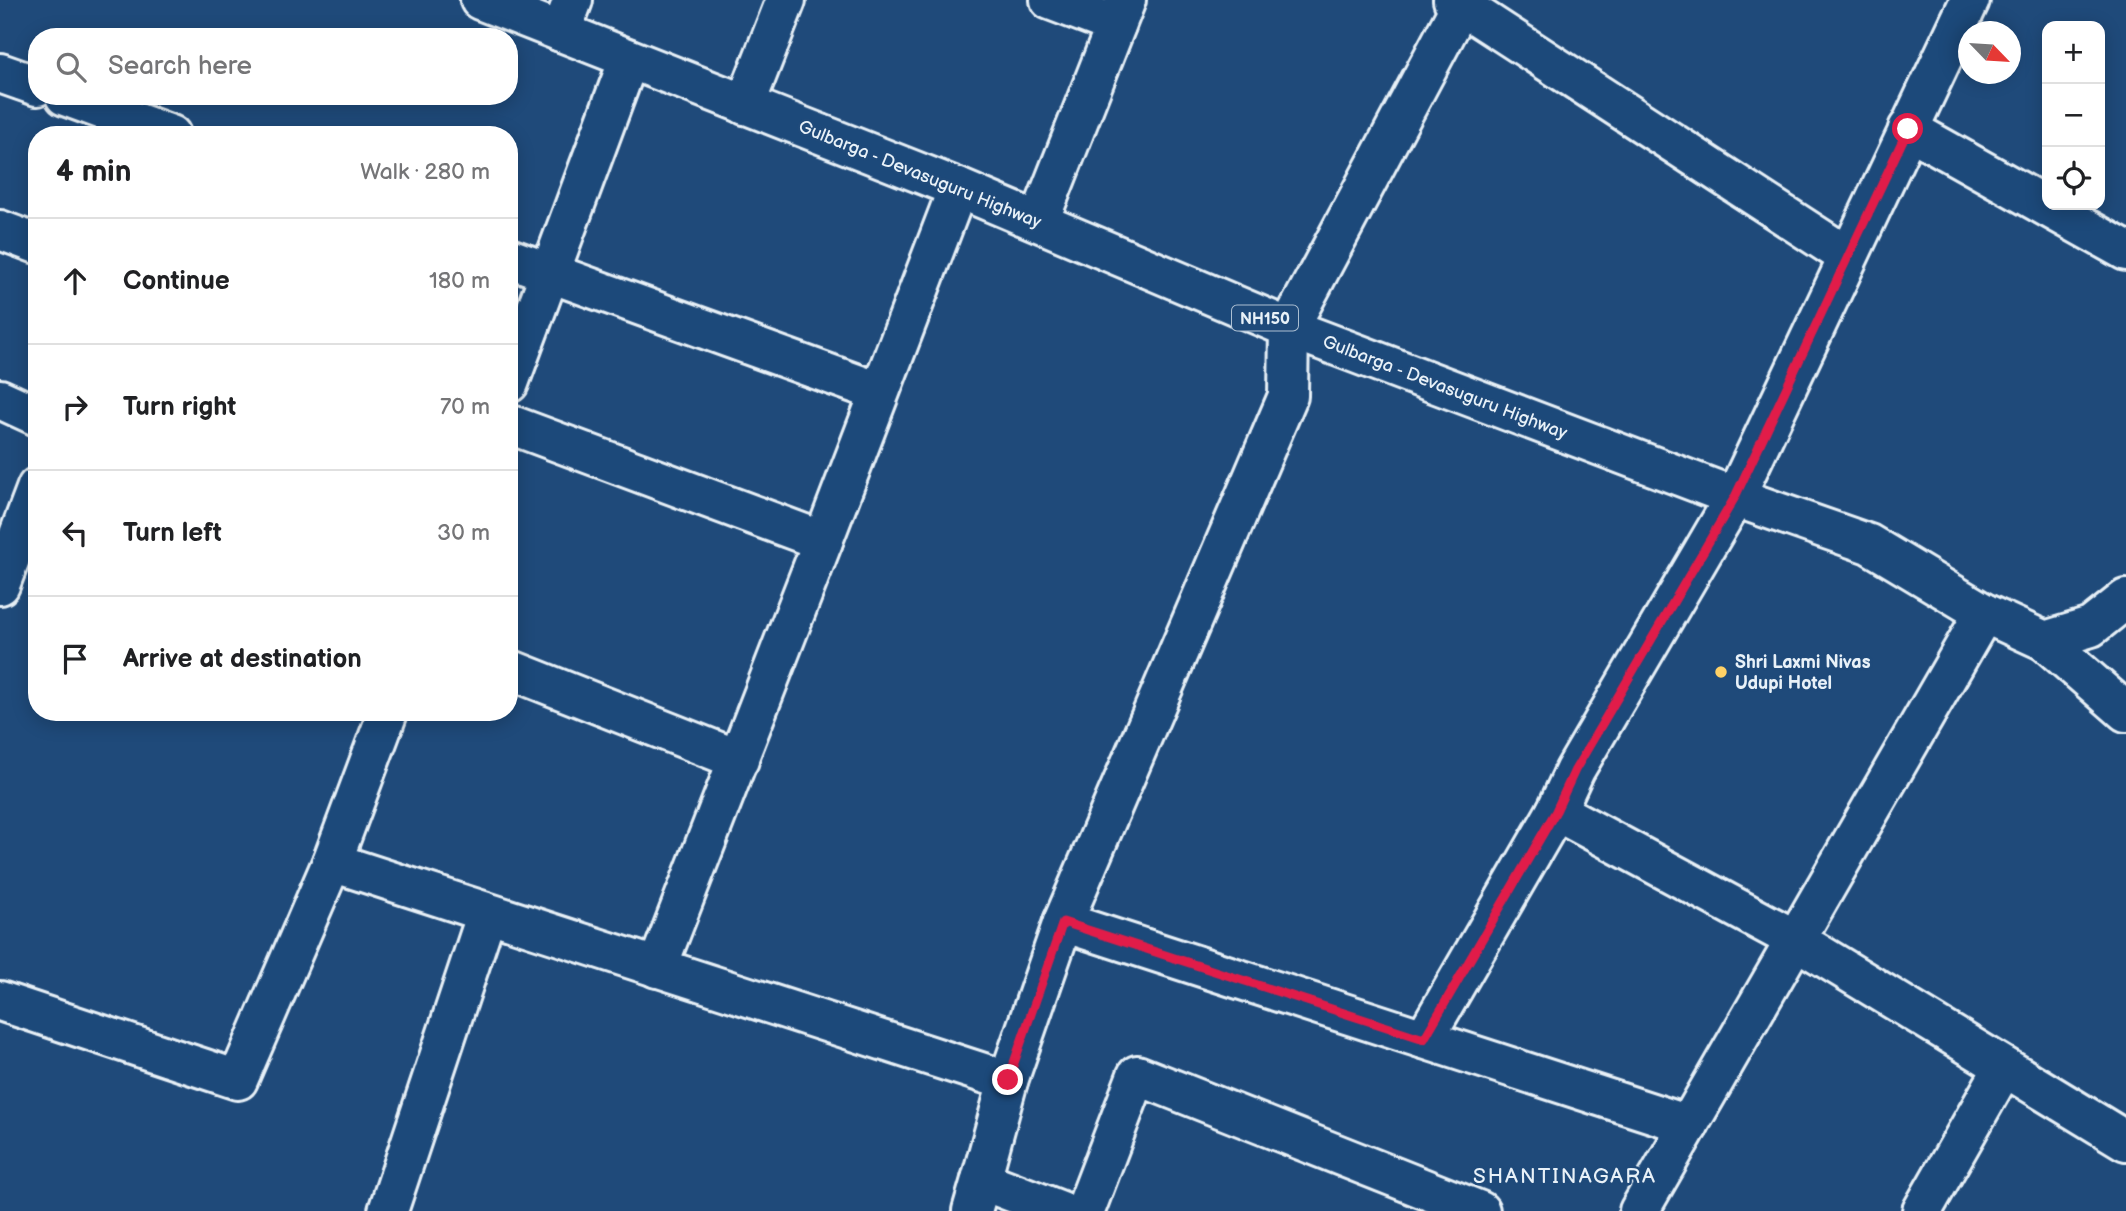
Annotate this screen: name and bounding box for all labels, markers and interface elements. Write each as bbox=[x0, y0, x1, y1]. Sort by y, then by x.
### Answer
north arrow bbox=[1958, 21, 2021, 84]
map controls bbox=[2042, 21, 2105, 210]
button: + bbox=[2042, 21, 2105, 84]
search box bbox=[28, 28, 518, 105]
icon: search bbox=[52, 48, 90, 86]
text: Search here bbox=[108, 51, 252, 82]
button: − bbox=[2042, 84, 2105, 147]
route start bbox=[1892, 113, 1923, 144]
street label: Gulbarga - Devasuguru Highway bbox=[795, 116, 1045, 233]
button: locate bbox=[2042, 147, 2105, 210]
text: 4 min bbox=[56, 154, 131, 190]
text: Walk · 280 m bbox=[360, 158, 490, 186]
icon: ahead bbox=[56, 262, 94, 300]
text: Continue bbox=[123, 266, 230, 297]
text: 180 m bbox=[429, 267, 490, 295]
road number: NH150 bbox=[1232, 306, 1298, 330]
street label: Gulbarga - Devasuguru Highway bbox=[1320, 331, 1571, 444]
icon: right bbox=[56, 388, 94, 426]
text: Turn right bbox=[123, 392, 236, 423]
text: 70 m bbox=[440, 393, 490, 421]
icon: left bbox=[56, 514, 94, 552]
text: Turn left bbox=[123, 518, 222, 549]
text: 30 m bbox=[437, 519, 490, 547]
icon: arrive bbox=[56, 640, 94, 678]
text: Arrive at destination bbox=[123, 644, 362, 675]
place label: Shri Laxmi Nivas Udupi Hotel bbox=[1735, 652, 1871, 694]
marker: Shri Laxmi Nivas Udupi Hotel bbox=[1713, 664, 1729, 680]
route end bbox=[992, 1064, 1023, 1095]
district label: SHANTINAGARA bbox=[1473, 1164, 1657, 1189]

